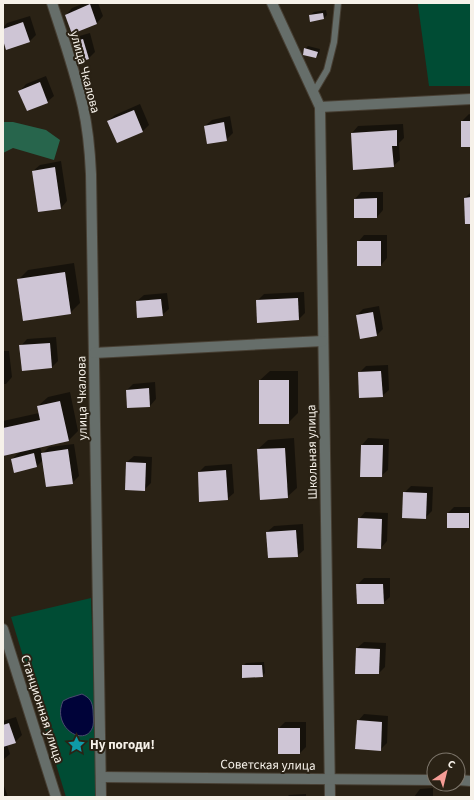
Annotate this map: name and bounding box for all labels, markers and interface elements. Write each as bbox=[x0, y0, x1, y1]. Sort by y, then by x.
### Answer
street label: улица Чкалова bbox=[65, 29, 105, 115]
street label: улица Чкалова bbox=[72, 356, 92, 440]
street label: Школьная улица bbox=[302, 404, 322, 500]
street label: Станционная улица bbox=[16, 653, 68, 765]
place icon: Ну погоди! bbox=[67, 735, 87, 755]
place label: Ну погоди! bbox=[90, 736, 155, 754]
north arrow bbox=[426, 752, 466, 792]
street label: Советская улица bbox=[220, 755, 316, 775]
text: С bbox=[445, 756, 459, 773]

